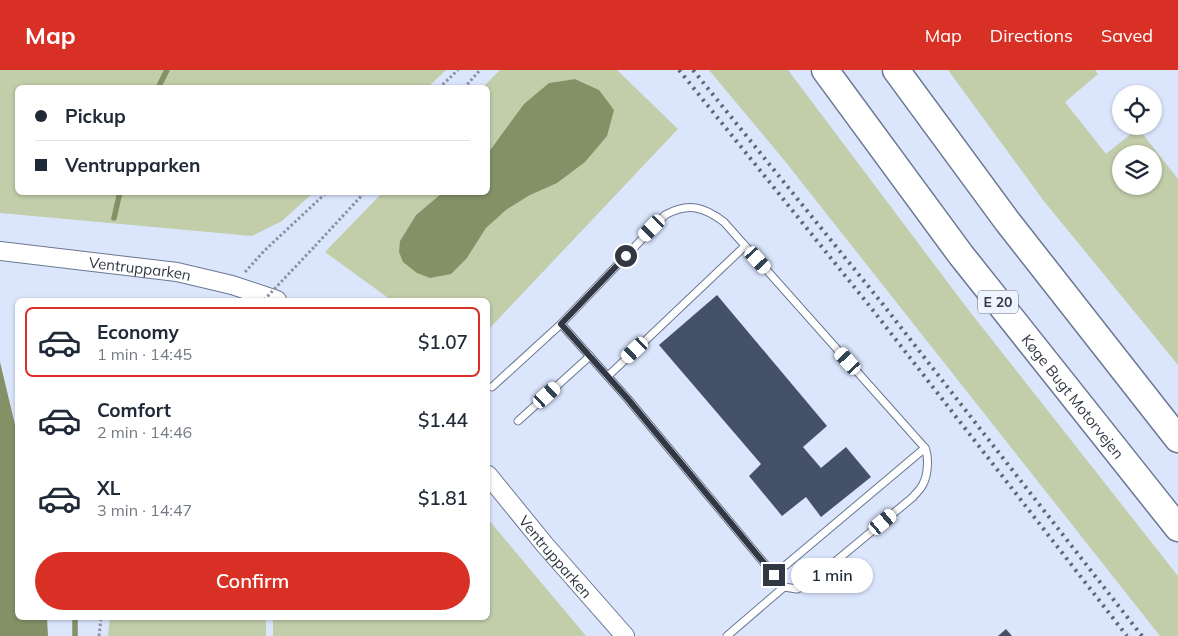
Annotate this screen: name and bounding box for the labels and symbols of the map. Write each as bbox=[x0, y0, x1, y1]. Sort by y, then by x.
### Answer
car bbox=[636, 212, 667, 244]
car bbox=[742, 244, 773, 276]
route start bbox=[615, 245, 637, 267]
street label: Ventrupparken bbox=[88, 252, 193, 285]
road number: E 20 bbox=[978, 290, 1018, 313]
street label: Køge Bugt Motorvejen bbox=[1018, 330, 1129, 462]
car bbox=[618, 334, 651, 366]
car bbox=[832, 345, 863, 377]
car bbox=[530, 379, 563, 411]
car bbox=[866, 507, 899, 537]
street label: Ventrupparken bbox=[515, 511, 597, 602]
callout: 1 min bbox=[792, 558, 874, 592]
route end bbox=[763, 564, 785, 586]

